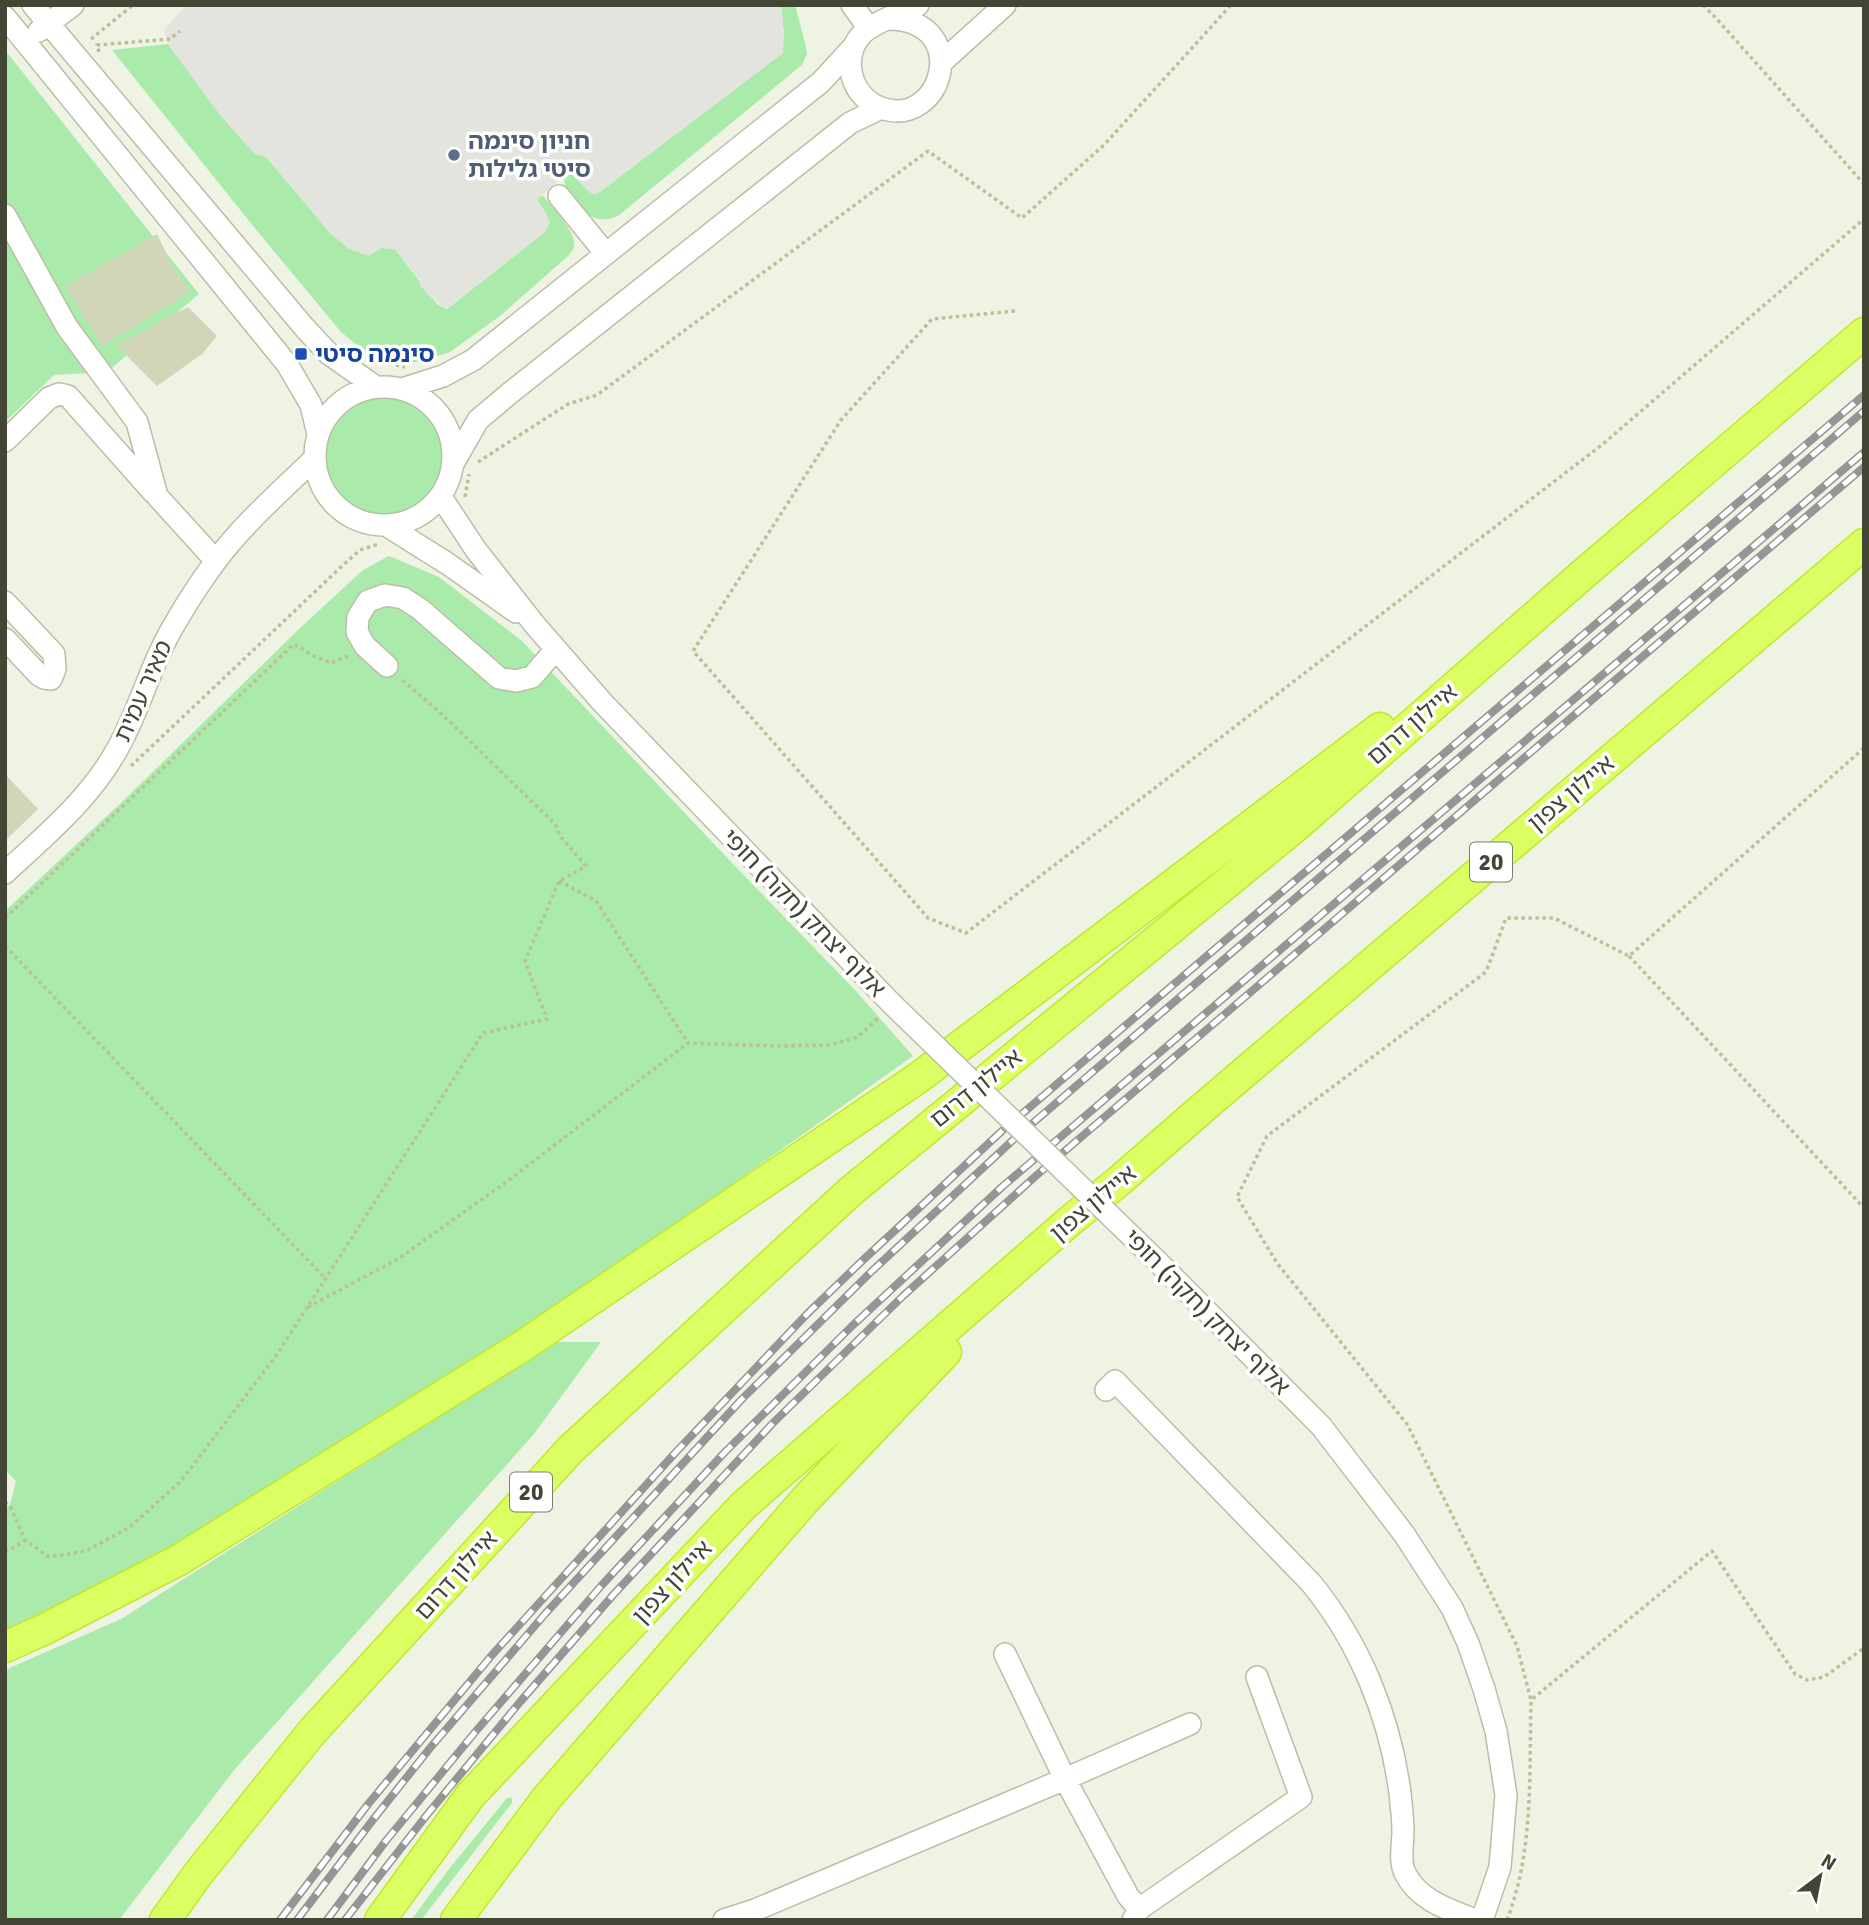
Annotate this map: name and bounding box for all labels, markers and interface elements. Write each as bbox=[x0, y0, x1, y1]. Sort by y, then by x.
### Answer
place label: חניון סינמה סיטי גלילות bbox=[468, 126, 591, 184]
marker: חניון סינמה סיטי גלילות bbox=[446, 147, 462, 163]
place label: סינמה סיטי bbox=[315, 339, 435, 369]
marker: סינמה סיטי bbox=[293, 346, 309, 362]
street label: מאיר עמית bbox=[107, 636, 179, 746]
street label: איילון דרום bbox=[1361, 677, 1463, 771]
street label: איילון צפון bbox=[1522, 748, 1620, 838]
street label: אלוף יצחק (חקה) חופי bbox=[716, 822, 892, 1004]
road number: 20 bbox=[1470, 842, 1512, 882]
street label: איילון דרום bbox=[924, 1042, 1028, 1134]
street label: איילון צפון bbox=[1044, 1158, 1142, 1248]
street label: אלוף יצחק (חקה) חופי bbox=[1118, 1223, 1296, 1401]
road number: 20 bbox=[510, 1472, 552, 1512]
street label: איילון דרום bbox=[408, 1524, 504, 1626]
street label: איילון צפון bbox=[626, 1534, 718, 1630]
north arrow bbox=[1785, 1841, 1855, 1911]
text: N bbox=[1817, 1849, 1840, 1876]

